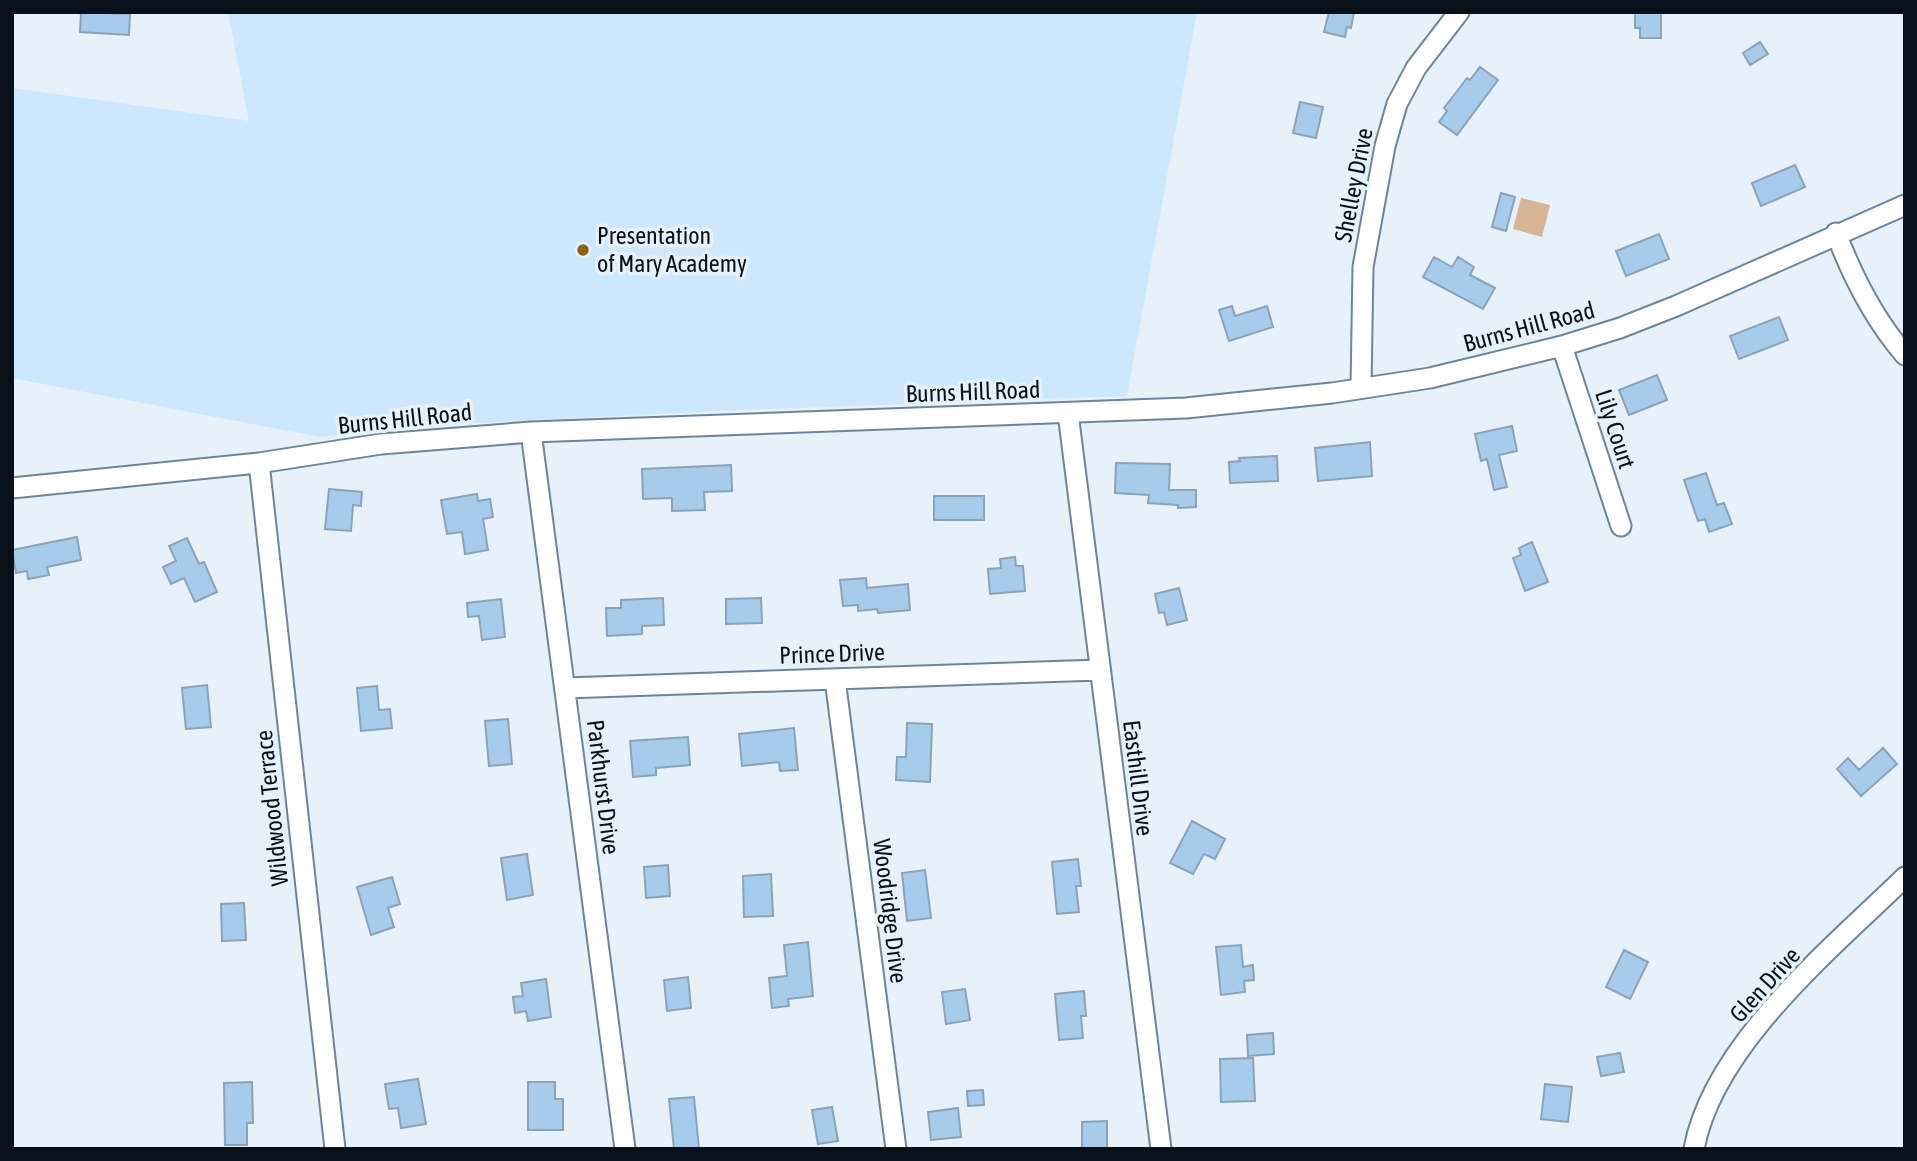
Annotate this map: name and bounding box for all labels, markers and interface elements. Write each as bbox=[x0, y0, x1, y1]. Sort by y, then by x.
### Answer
street label: Shelley Drive bbox=[1329, 126, 1378, 244]
place label: Presentation of Mary Academy bbox=[597, 222, 747, 277]
marker: Presentation of Mary Academy bbox=[575, 242, 591, 258]
street label: Burns Hill Road bbox=[1460, 296, 1597, 357]
street label: Burns Hill Road bbox=[905, 376, 1041, 407]
street label: Lily Court bbox=[1590, 386, 1641, 472]
street label: Burns Hill Road bbox=[337, 398, 473, 439]
street label: Prince Drive bbox=[779, 638, 885, 669]
street label: Parkhurst Drive bbox=[582, 718, 625, 856]
street label: Easthill Drive bbox=[1118, 718, 1159, 837]
street label: Wildwood Terrace bbox=[250, 729, 293, 887]
street label: Woodridge Drive bbox=[868, 837, 913, 985]
street label: Glen Drive bbox=[1724, 942, 1805, 1028]

